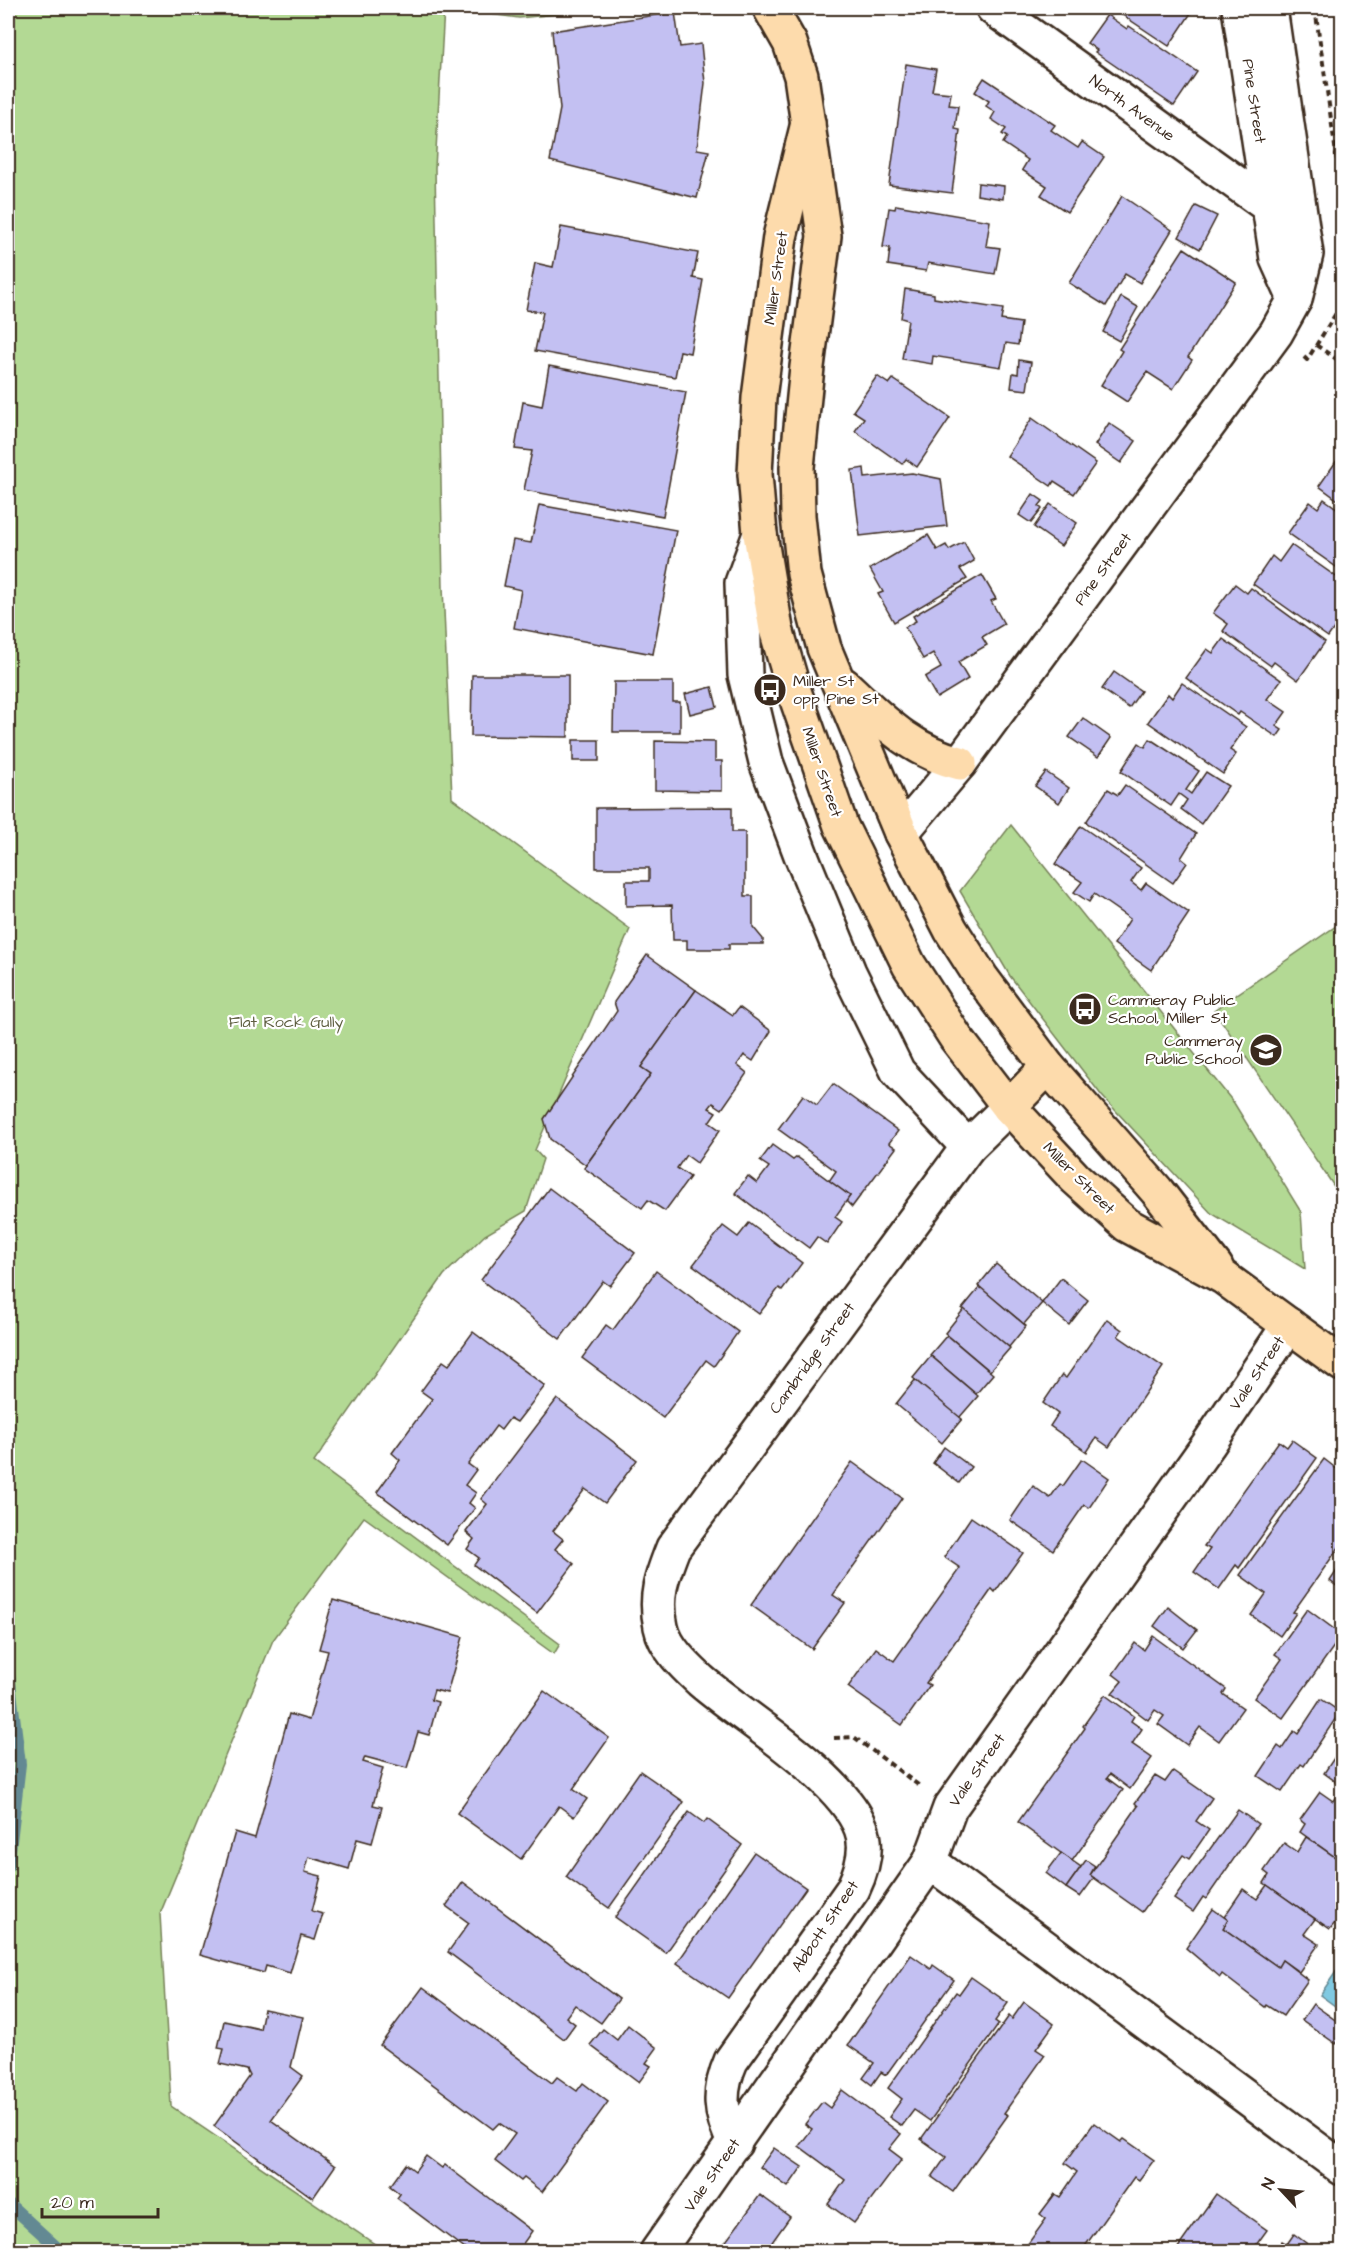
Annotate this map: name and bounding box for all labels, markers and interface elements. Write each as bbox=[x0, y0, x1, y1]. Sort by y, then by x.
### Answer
street label: Pine Street bbox=[1236, 57, 1272, 145]
street label: North Avenue bbox=[1085, 70, 1179, 147]
street label: Miller Street bbox=[759, 229, 794, 326]
street label: Pine Street bbox=[1069, 528, 1137, 610]
place label: Miller St opp Pine St bbox=[793, 670, 879, 710]
bus stop icon: Miller St opp Pine St bbox=[752, 672, 788, 708]
street label: Miller Street bbox=[796, 724, 848, 820]
place label: Cammeray Public School, Miller St bbox=[1108, 989, 1236, 1029]
bus stop icon: Cammeray Public School, Miller St bbox=[1067, 991, 1103, 1027]
park label: Flat Rock Gully bbox=[229, 1011, 343, 1034]
place label: Cammeray Public School bbox=[1145, 1030, 1243, 1070]
school or university icon: Cammeray Public School bbox=[1248, 1032, 1284, 1068]
street label: Miller Street bbox=[1038, 1137, 1120, 1219]
street label: Cambridge Street bbox=[764, 1297, 861, 1419]
street label: Vale Street bbox=[1224, 1331, 1290, 1414]
street label: Vale Street bbox=[944, 1728, 1011, 1811]
street label: Abbott Street bbox=[786, 1876, 864, 1976]
street label: Vale Street bbox=[679, 2133, 746, 2216]
north arrow bbox=[1251, 2160, 1311, 2220]
text: N bbox=[1256, 2175, 1281, 2193]
scale bar bbox=[42, 2181, 158, 2219]
text: 20 m bbox=[51, 2190, 94, 2215]

